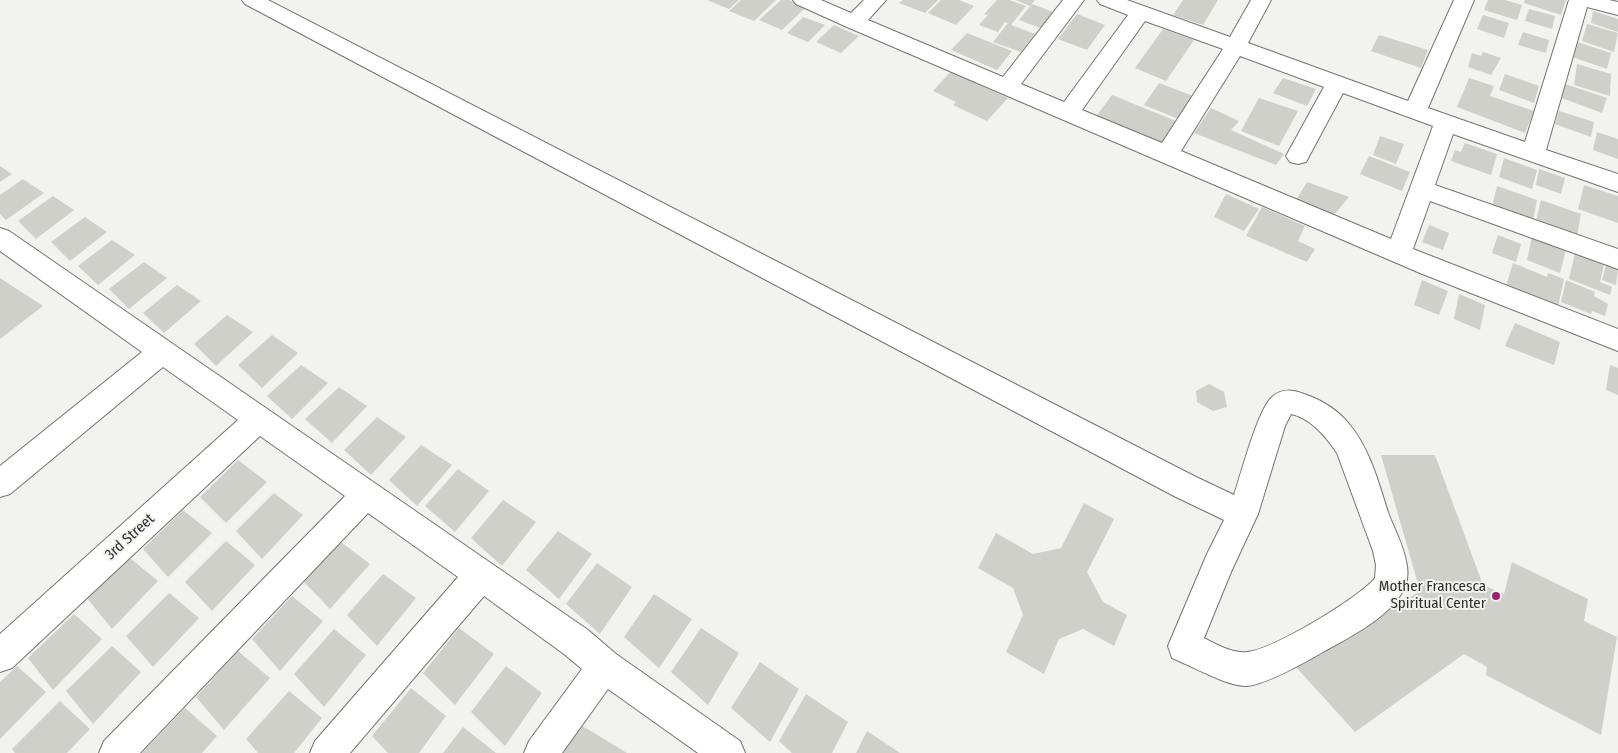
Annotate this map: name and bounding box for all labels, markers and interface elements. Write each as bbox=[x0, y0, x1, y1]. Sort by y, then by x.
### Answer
street label: 3rd Street bbox=[102, 510, 158, 564]
place label: Mother Francesca Spiritual Center bbox=[1379, 578, 1486, 613]
marker: Mother Francesca Spiritual Center bbox=[1490, 590, 1502, 602]

